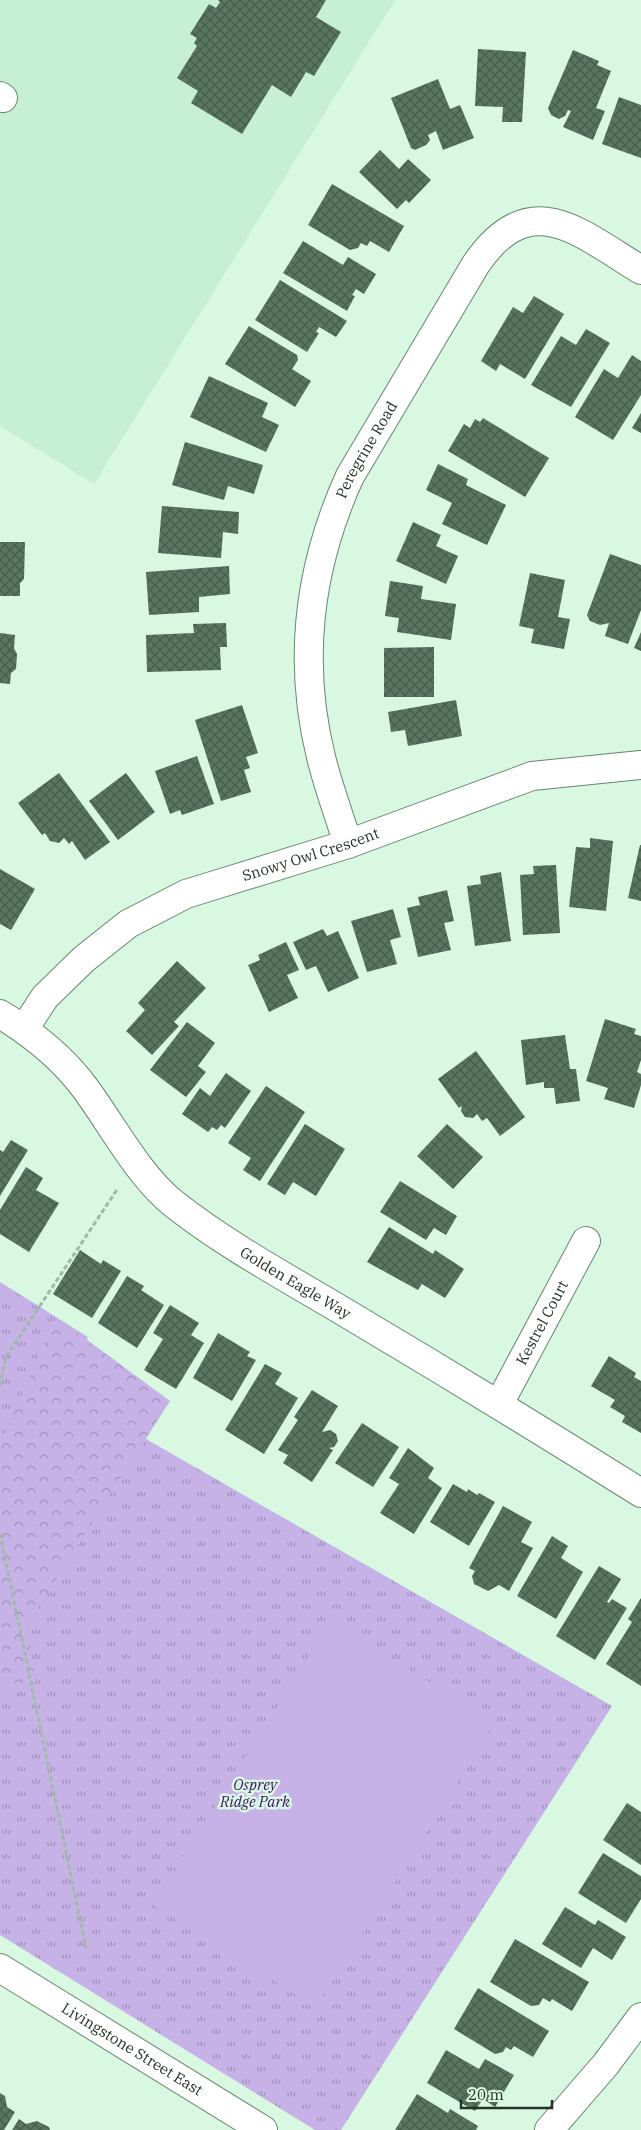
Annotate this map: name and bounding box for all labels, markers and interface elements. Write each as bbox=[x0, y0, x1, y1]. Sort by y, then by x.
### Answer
street label: Peregrine Road bbox=[332, 398, 401, 501]
street label: Snowy Owl Crescent bbox=[240, 823, 382, 885]
street label: Golden Eagle Way bbox=[237, 1242, 355, 1323]
street label: Kestrel Court bbox=[512, 1277, 572, 1368]
park label: Osprey Ridge Park bbox=[219, 1775, 290, 1811]
street label: Livingstone Street East bbox=[58, 1998, 206, 2100]
scale bar bbox=[461, 2078, 552, 2110]
text: 20 m bbox=[468, 2085, 504, 2104]

